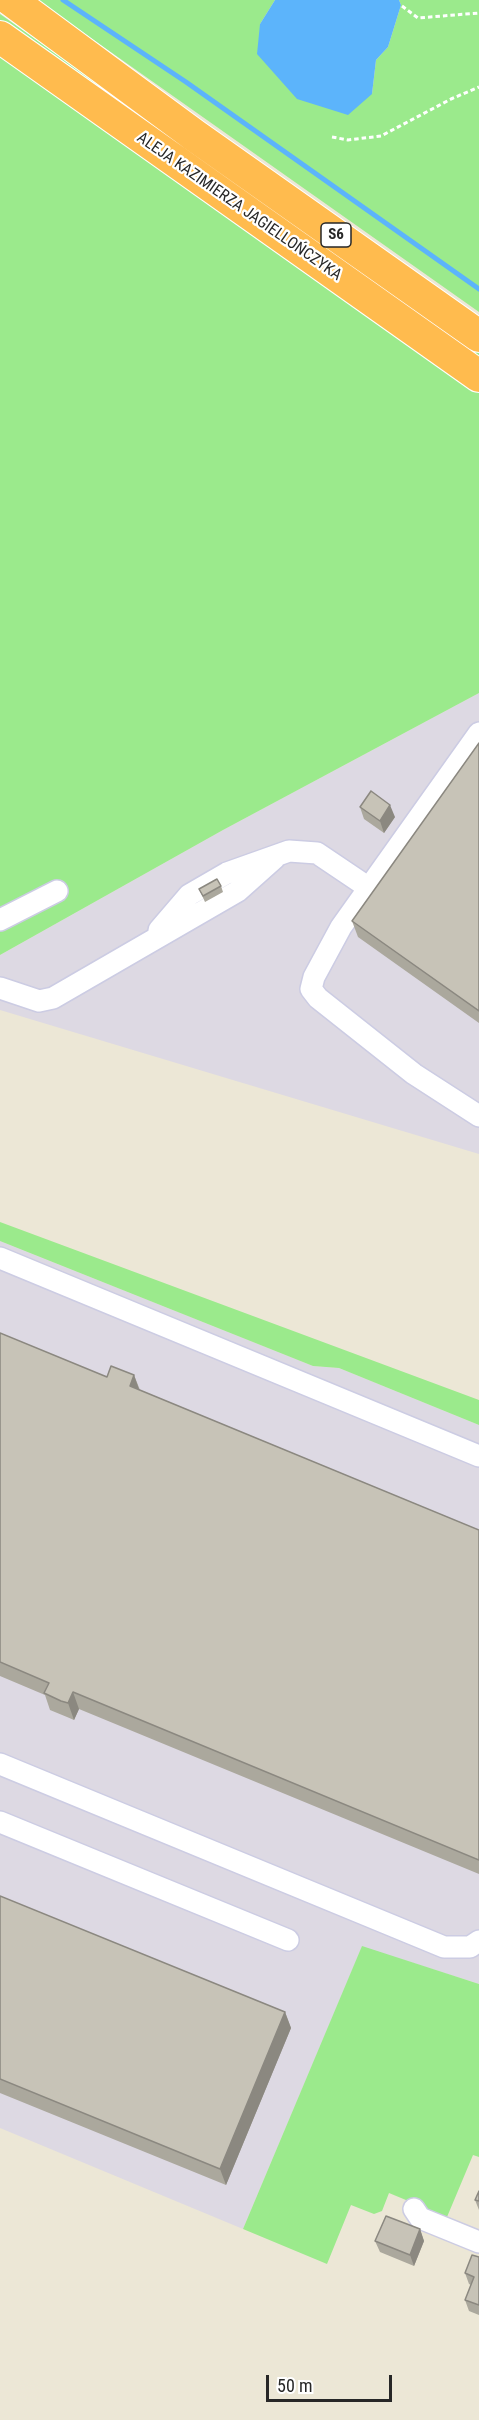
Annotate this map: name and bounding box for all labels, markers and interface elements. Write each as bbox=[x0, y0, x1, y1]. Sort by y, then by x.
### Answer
street label: ALEJA KAZIMIERZA JAGIELLOŃCZYKA bbox=[133, 129, 345, 285]
road number: S6 bbox=[321, 223, 351, 247]
scale bar bbox=[269, 2363, 395, 2401]
text: 50 m bbox=[277, 2375, 312, 2396]

